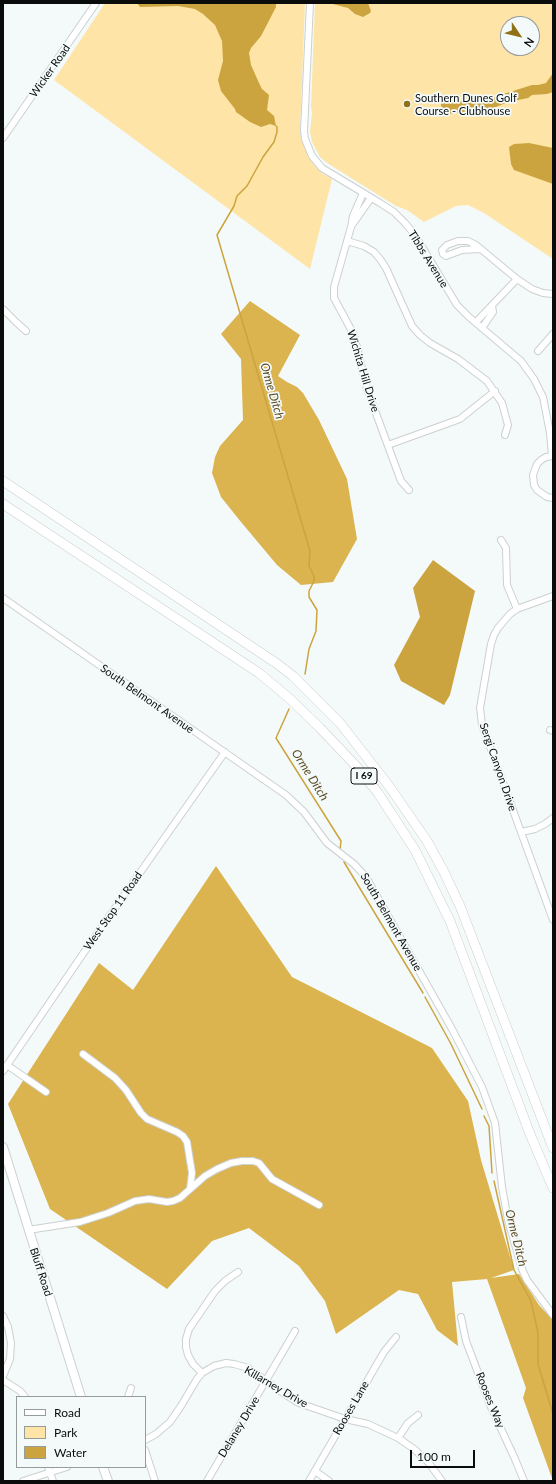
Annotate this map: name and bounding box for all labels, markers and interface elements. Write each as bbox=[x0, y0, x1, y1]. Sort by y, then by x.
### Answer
north arrow bbox=[500, 16, 540, 56]
text: N bbox=[522, 35, 537, 50]
street label: Wicker Road bbox=[27, 42, 73, 100]
place label: Southern Dunes Golf Course - Clubhouse bbox=[415, 91, 517, 117]
marker: Southern Dunes Golf Course - Clubhouse bbox=[402, 99, 412, 109]
street label: Tibbs Avenue bbox=[405, 228, 451, 290]
street label: Wichita Hill Drive bbox=[344, 328, 382, 414]
water label: Orme Ditch bbox=[257, 361, 287, 421]
street label: South Belmont Avenue bbox=[98, 662, 196, 736]
street label: Sergi Canyon Drive bbox=[477, 721, 519, 813]
water label: Orme Ditch bbox=[289, 747, 331, 803]
road number: I 69 bbox=[351, 768, 377, 784]
street label: West Stop 11 Road bbox=[81, 869, 145, 953]
street label: South Belmont Avenue bbox=[357, 871, 425, 973]
water label: Orme Ditch bbox=[502, 1208, 530, 1268]
street label: Bluff Road bbox=[27, 1246, 55, 1298]
street label: Killarney Drive bbox=[242, 1364, 310, 1410]
street label: Rooses Way bbox=[473, 1370, 507, 1430]
street label: Rooses Lane bbox=[330, 1379, 372, 1437]
street label: Delaney Drive bbox=[216, 1394, 262, 1460]
legend bbox=[16, 1396, 146, 1468]
text: Road bbox=[54, 1405, 81, 1420]
text: Park bbox=[54, 1425, 77, 1440]
scale bar bbox=[412, 1442, 477, 1468]
text: Water bbox=[54, 1445, 87, 1460]
text: 100 m bbox=[417, 1449, 451, 1464]

